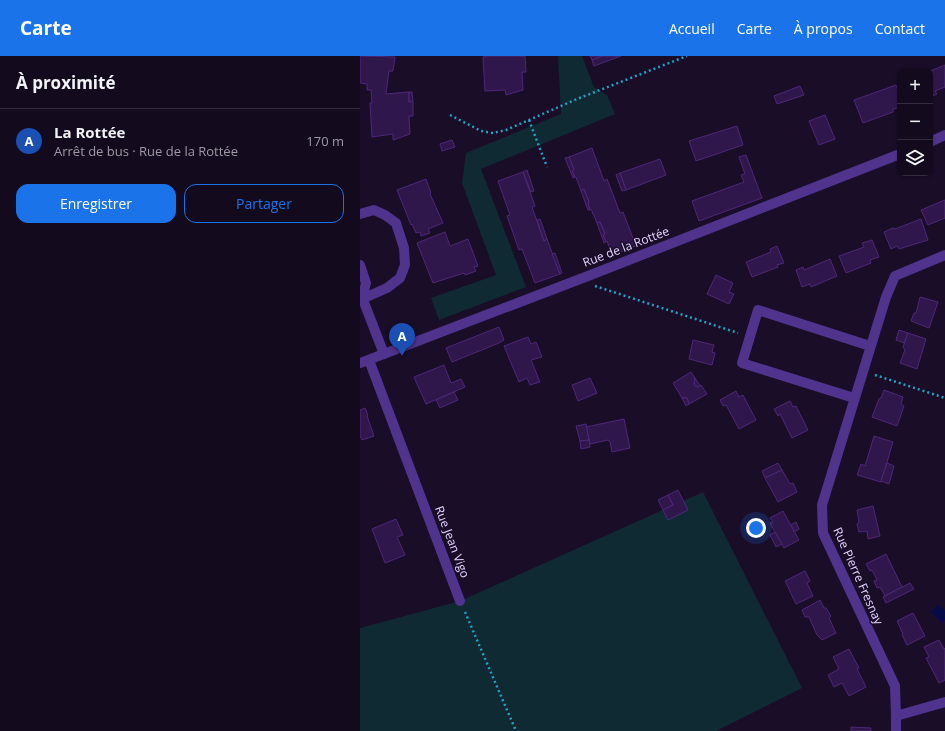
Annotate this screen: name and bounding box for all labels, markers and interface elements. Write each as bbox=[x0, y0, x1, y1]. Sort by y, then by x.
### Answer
text: Carte bbox=[20, 15, 72, 41]
text: Accueil bbox=[669, 19, 715, 38]
text: Carte bbox=[737, 19, 772, 38]
text: À propos bbox=[794, 19, 853, 38]
text: Contact bbox=[875, 19, 925, 38]
map controls bbox=[897, 68, 933, 176]
button: + bbox=[897, 68, 933, 104]
text: À proximité bbox=[16, 71, 115, 94]
button: − bbox=[897, 104, 933, 140]
text: La Rottée bbox=[54, 122, 125, 142]
text: A bbox=[25, 132, 33, 150]
text: 170 m bbox=[306, 132, 344, 150]
button: layers bbox=[897, 140, 933, 176]
text: Arrêt de bus · Rue de la Rottée bbox=[54, 142, 238, 160]
button: Enregistrer bbox=[16, 184, 176, 223]
button: Partager bbox=[184, 184, 344, 223]
street label: Rue de la Rottée bbox=[580, 222, 672, 271]
pin: A bbox=[389, 323, 415, 356]
street label: Rue Jean Vigo bbox=[431, 503, 474, 580]
your location bbox=[746, 518, 766, 538]
street label: Rue Pierre Fresnay bbox=[829, 524, 888, 628]

